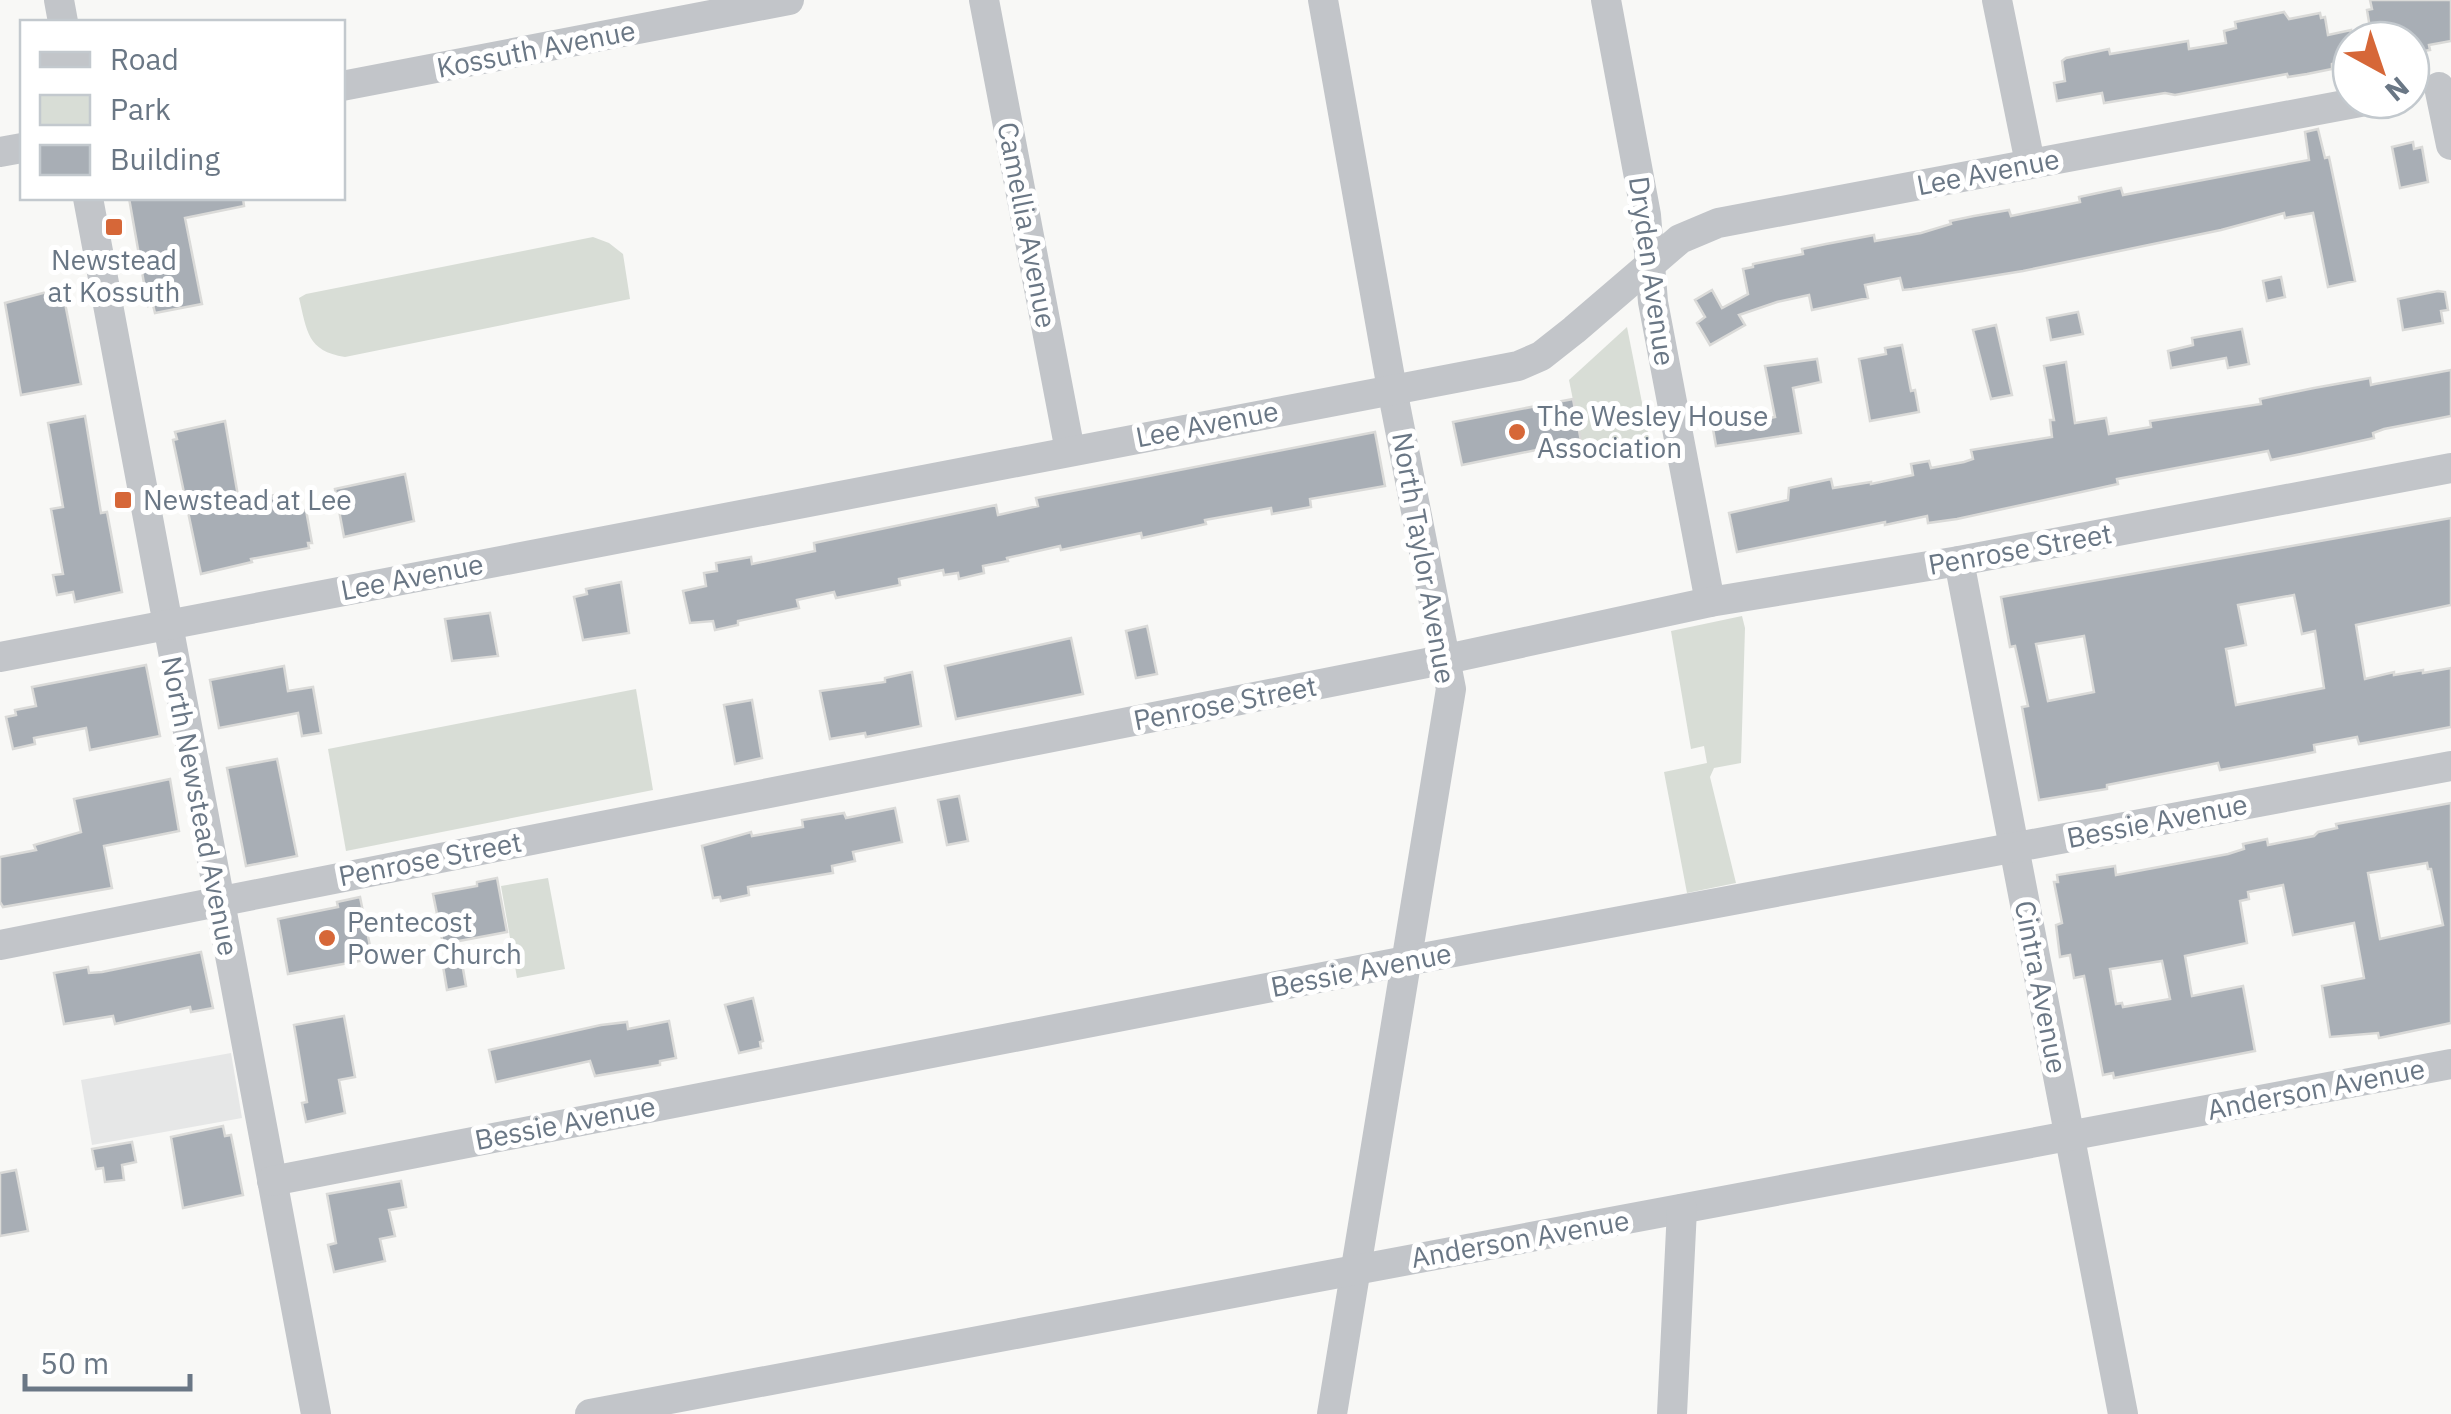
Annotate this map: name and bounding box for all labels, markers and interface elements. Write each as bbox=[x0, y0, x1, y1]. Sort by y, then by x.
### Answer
street label: Kossuth Avenue bbox=[433, 11, 638, 86]
legend bbox=[20, 20, 345, 200]
north arrow bbox=[2331, 20, 2431, 120]
text: Road bbox=[110, 39, 179, 78]
text: N bbox=[2378, 69, 2417, 110]
text: Park bbox=[110, 89, 171, 128]
street label: Camellia Avenue bbox=[989, 119, 1066, 331]
text: Building bbox=[110, 139, 220, 178]
street label: Lee Avenue bbox=[1913, 140, 2062, 203]
street label: Dryden Avenue bbox=[1621, 174, 1684, 368]
marker: Newstead at Kossuth bbox=[103, 216, 125, 238]
place label: Newstead at Kossuth bbox=[48, 241, 180, 310]
street label: Lee Avenue bbox=[1132, 392, 1281, 455]
place label: The Wesley House Association bbox=[1537, 397, 1768, 466]
marker: The Wesley House Association bbox=[1506, 421, 1528, 443]
street label: North Taylor Avenue bbox=[1384, 429, 1465, 687]
place label: Newstead at Lee bbox=[143, 481, 352, 518]
marker: Newstead at Lee bbox=[112, 489, 134, 511]
street label: Penrose Street bbox=[1925, 514, 2115, 583]
street label: Lee Avenue bbox=[337, 545, 486, 608]
street label: North Newstead Avenue bbox=[153, 653, 248, 959]
street label: Penrose Street bbox=[1130, 667, 1320, 738]
street label: Bessie Avenue bbox=[2063, 785, 2250, 856]
street label: Penrose Street bbox=[335, 823, 525, 894]
street label: Cintra Avenue bbox=[2007, 897, 2076, 1076]
place label: Pentecost Power Church bbox=[347, 903, 522, 972]
marker: Pentecost Power Church bbox=[316, 927, 338, 949]
street label: Bessie Avenue bbox=[1267, 934, 1454, 1005]
street label: Anderson Avenue bbox=[2204, 1049, 2428, 1128]
street label: Bessie Avenue bbox=[471, 1087, 658, 1158]
street label: Anderson Avenue bbox=[1408, 1201, 1632, 1276]
scale bar bbox=[25, 1329, 190, 1391]
text: 50 m bbox=[40, 1343, 109, 1382]

